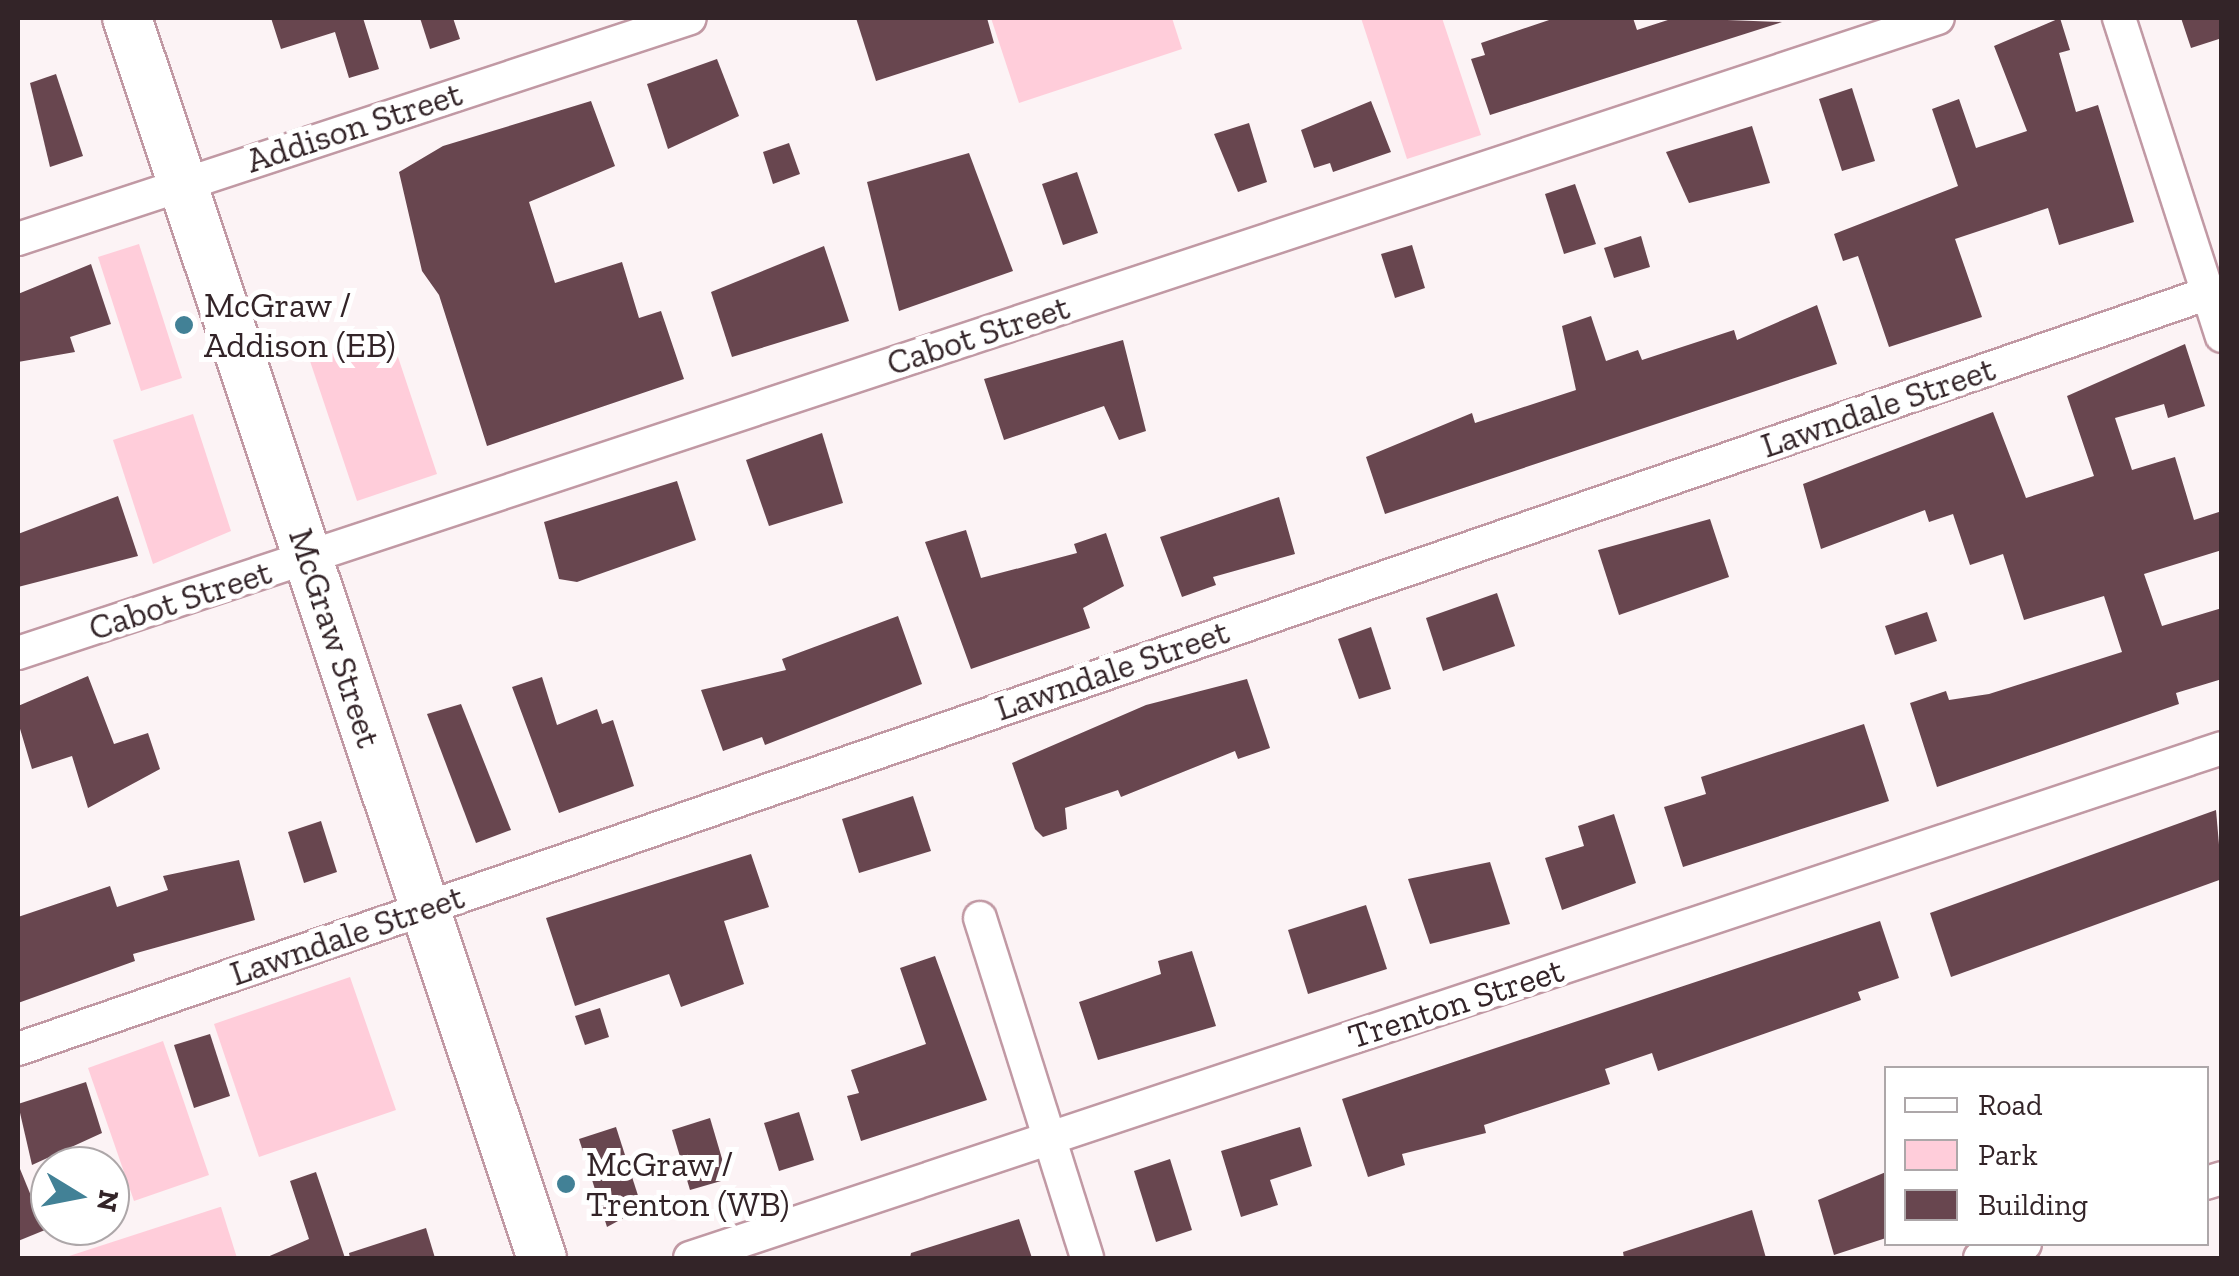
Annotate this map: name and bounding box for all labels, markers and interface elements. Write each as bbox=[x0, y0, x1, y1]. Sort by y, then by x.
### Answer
street label: Addison Street bbox=[241, 72, 467, 182]
place label: McGraw / Addison (EB) bbox=[204, 284, 396, 366]
street label: Cabot Street bbox=[881, 286, 1075, 384]
marker: McGraw / Addison (EB) bbox=[173, 314, 195, 336]
street label: Lawndale Street bbox=[1756, 347, 2000, 467]
street label: McGraw Street bbox=[280, 523, 390, 753]
street label: Cabot Street bbox=[83, 551, 277, 649]
street label: Lawndale Street bbox=[990, 610, 1234, 730]
street label: Lawndale Street bbox=[225, 875, 469, 995]
street label: Trenton Street bbox=[1343, 948, 1569, 1058]
legend bbox=[1884, 1066, 2209, 1246]
text: Road bbox=[1978, 1087, 2043, 1123]
text: Park bbox=[1978, 1137, 2038, 1173]
place label: McGraw / Trenton (WB) bbox=[586, 1143, 789, 1225]
north arrow bbox=[30, 1146, 130, 1246]
marker: McGraw / Trenton (WB) bbox=[555, 1173, 577, 1195]
text: Building bbox=[1978, 1187, 2088, 1223]
text: N bbox=[90, 1188, 126, 1214]

